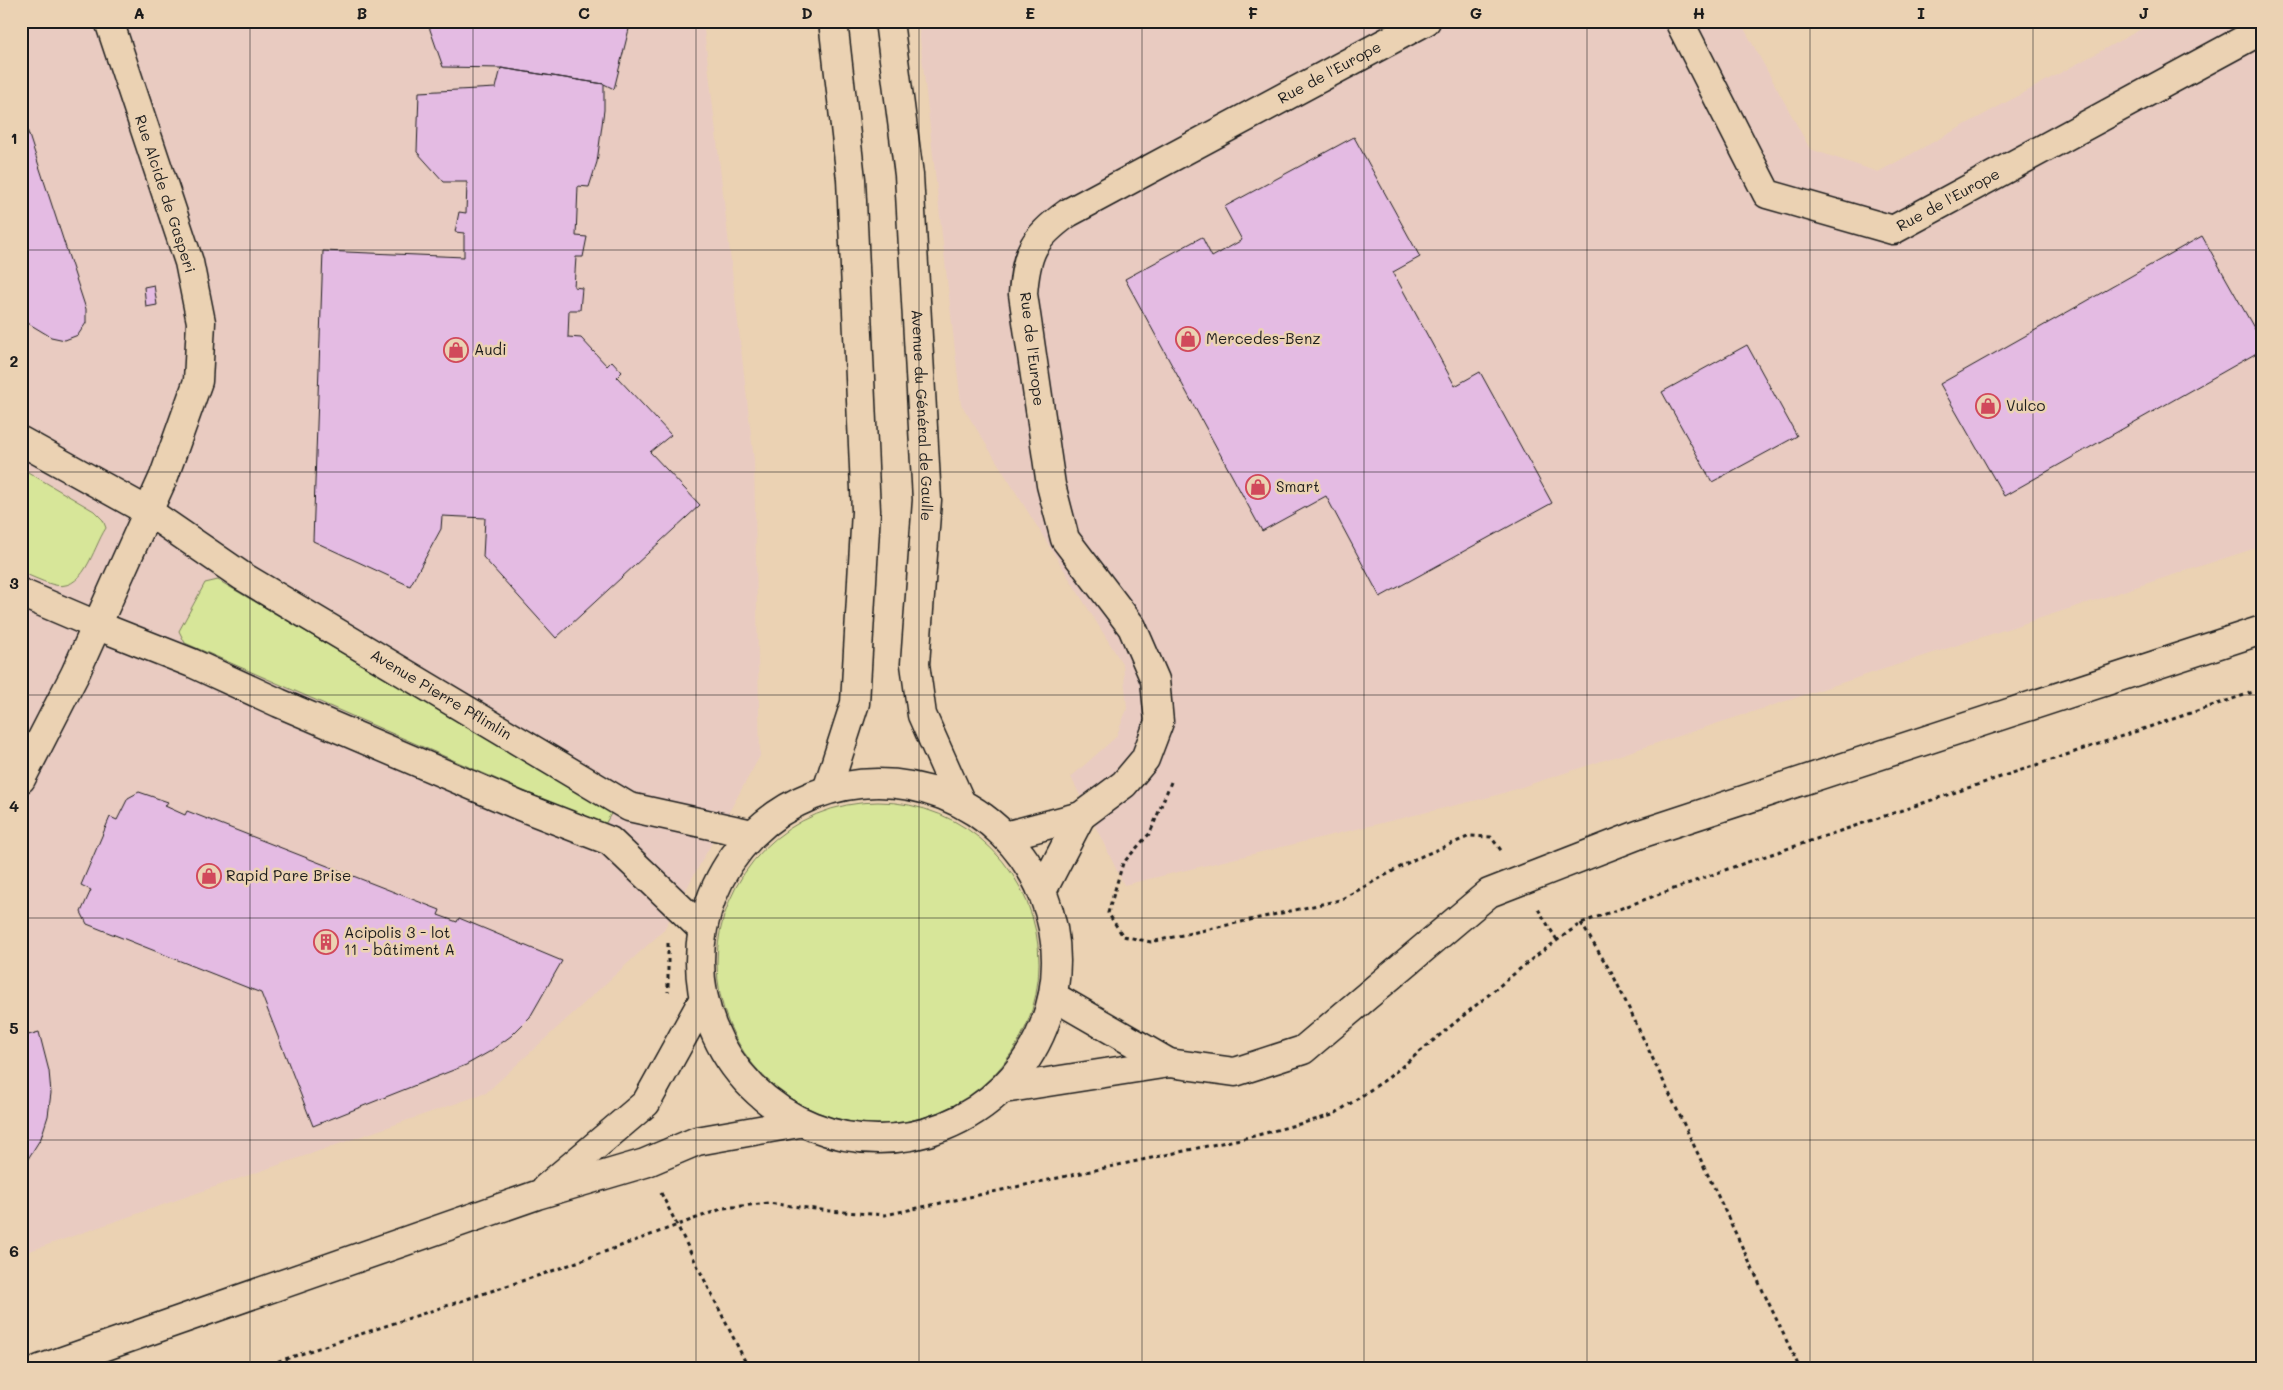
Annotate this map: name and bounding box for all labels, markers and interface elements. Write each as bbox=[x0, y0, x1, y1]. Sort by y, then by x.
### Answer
text: A bbox=[133, 2, 145, 23]
text: B bbox=[357, 2, 367, 23]
text: C bbox=[578, 2, 590, 23]
text: D bbox=[801, 2, 813, 23]
text: E bbox=[1025, 2, 1035, 23]
text: F bbox=[1248, 2, 1258, 23]
text: G bbox=[1470, 2, 1482, 23]
text: H bbox=[1693, 2, 1705, 23]
text: I bbox=[1917, 2, 1925, 23]
text: J bbox=[2139, 2, 2149, 23]
street label: Rue de l'Europe bbox=[1274, 36, 1384, 108]
street label: Rue Alcide de Gasperi bbox=[131, 112, 201, 275]
text: 1 bbox=[10, 127, 18, 148]
street label: Rue de l'Europe bbox=[1893, 163, 2003, 235]
street label: Rue de l'Europe bbox=[1016, 291, 1050, 407]
street label: Avenue du Général de Gaulle bbox=[907, 309, 938, 522]
shop icon: Mercedes-Benz bbox=[1175, 326, 1201, 352]
place label: Mercedes-Benz bbox=[1206, 328, 1321, 348]
shop icon: Audi bbox=[443, 337, 469, 363]
place label: Audi bbox=[474, 339, 507, 359]
text: 2 bbox=[10, 350, 19, 371]
shop icon: Vulco bbox=[1975, 393, 2001, 419]
place label: Vulco bbox=[2006, 395, 2045, 415]
shop icon: Smart bbox=[1245, 474, 1271, 500]
place label: Smart bbox=[1276, 476, 1320, 496]
text: 3 bbox=[9, 572, 19, 593]
street label: Avenue Pierre Pflimlin bbox=[367, 644, 516, 744]
text: 4 bbox=[9, 795, 19, 816]
shop icon: Rapid Pare Brise bbox=[196, 863, 222, 889]
place label: Rapid Pare Brise bbox=[226, 865, 351, 885]
place label: Acipolis 3 - lot 11 - bâtiment A bbox=[344, 922, 455, 959]
building icon: Acipolis 3 - lot 11 - bâtiment A bbox=[313, 929, 339, 955]
text: 5 bbox=[9, 1017, 19, 1038]
text: 6 bbox=[9, 1240, 19, 1261]

